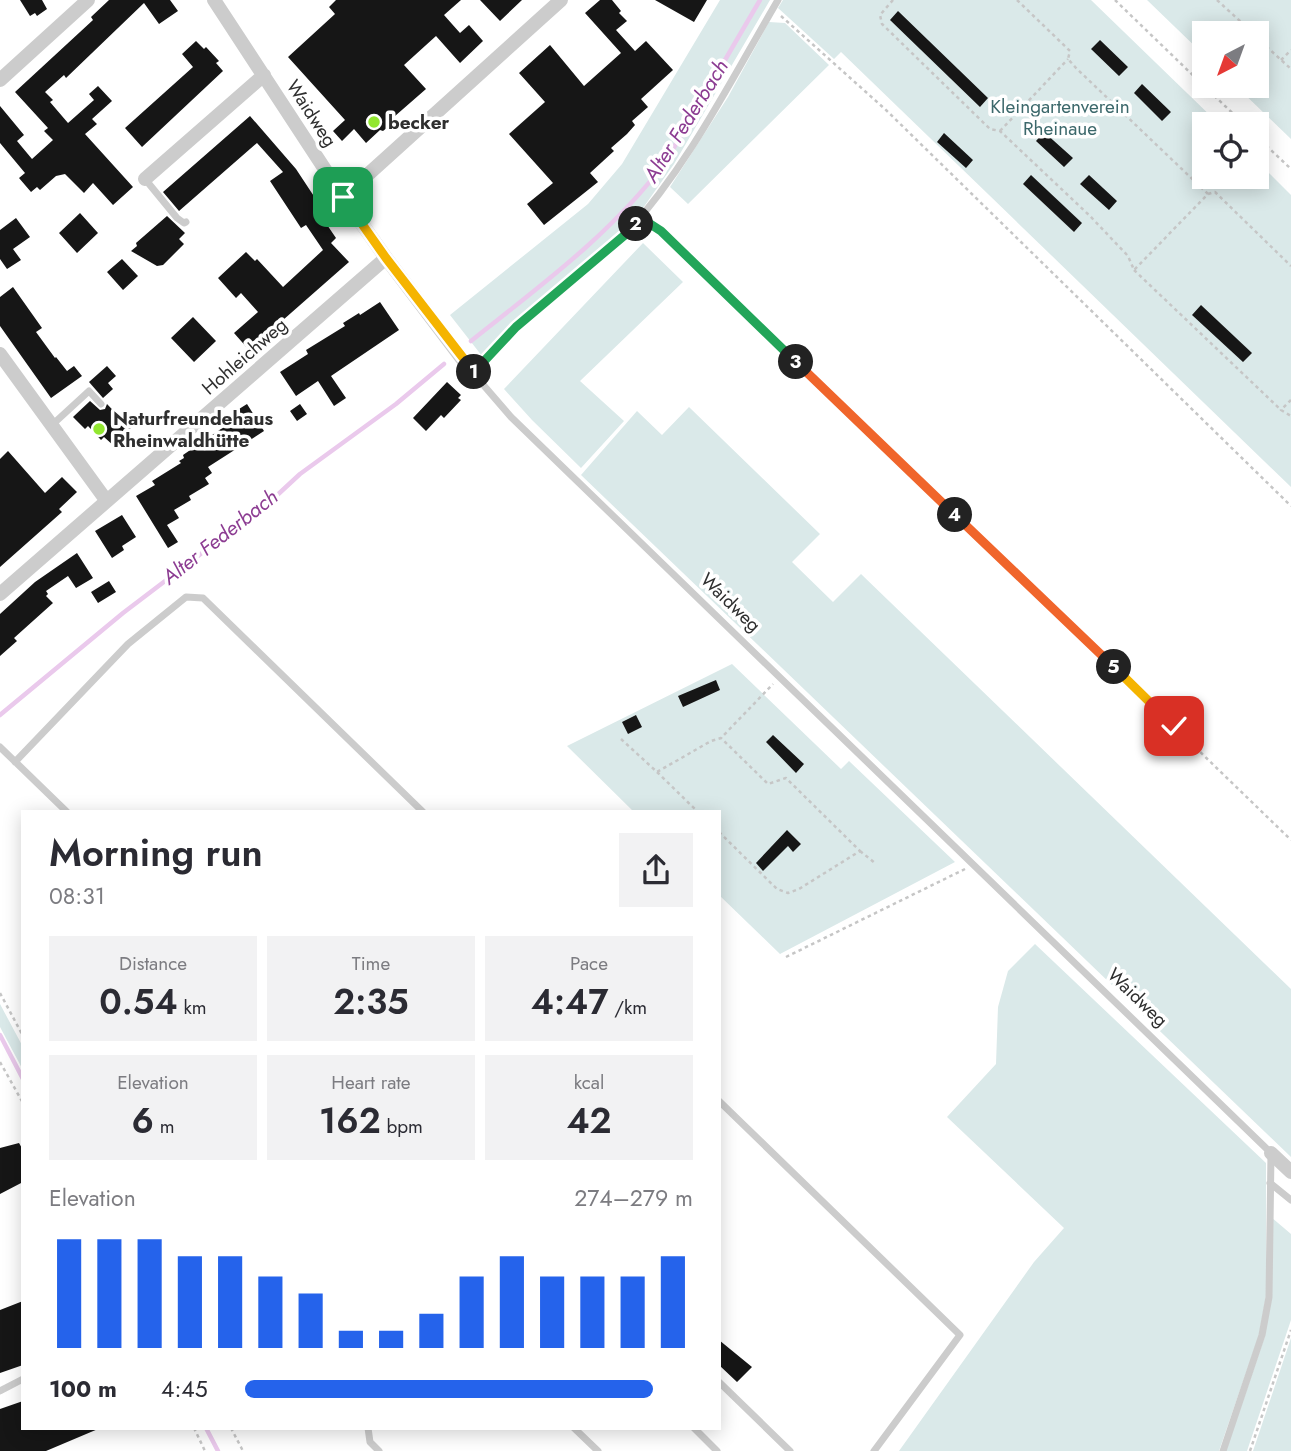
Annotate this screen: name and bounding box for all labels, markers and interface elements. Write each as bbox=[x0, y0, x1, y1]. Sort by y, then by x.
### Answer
north arrow bbox=[1192, 21, 1269, 98]
map controls bbox=[1192, 21, 1269, 189]
water label: Alter Federbach bbox=[636, 54, 736, 189]
street label: Waidweg bbox=[280, 74, 343, 152]
park label: Kleingartenverein Rheinaue bbox=[990, 93, 1130, 142]
place label: becker bbox=[388, 109, 450, 136]
button: locate bbox=[1192, 112, 1269, 189]
marker: becker bbox=[366, 114, 382, 130]
pin bbox=[313, 167, 373, 227]
icon: arrive bbox=[324, 178, 362, 216]
pin: 2 bbox=[618, 206, 654, 242]
text: 2 bbox=[629, 210, 642, 237]
street label: Hohleichweg bbox=[196, 312, 293, 401]
pin: 3 bbox=[778, 344, 814, 380]
text: 3 bbox=[790, 348, 801, 375]
pin: 1 bbox=[456, 354, 491, 390]
text: 1 bbox=[469, 358, 478, 385]
place label: Naturfreundehaus Rheinwaldhütte bbox=[113, 405, 273, 454]
marker: Naturfreundehaus Rheinwaldhütte bbox=[91, 421, 107, 437]
water label: Alter Federbach bbox=[155, 482, 284, 592]
pin: 4 bbox=[937, 498, 972, 532]
text: 4 bbox=[948, 501, 961, 528]
street label: Waidweg bbox=[694, 567, 767, 638]
pin: 5 bbox=[1096, 650, 1132, 684]
text: 5 bbox=[1107, 653, 1120, 680]
pin bbox=[1144, 696, 1204, 756]
icon: check bbox=[1155, 707, 1193, 745]
text: Morning run bbox=[49, 825, 263, 880]
button: share bbox=[619, 833, 693, 907]
text: 08:31 bbox=[49, 879, 105, 913]
text: Distance bbox=[119, 950, 187, 977]
text: Time bbox=[352, 950, 390, 977]
text: Pace bbox=[570, 950, 608, 977]
street label: Waidweg bbox=[1101, 962, 1174, 1033]
text: 0.54 bbox=[99, 977, 178, 1027]
text: 2:35 bbox=[333, 977, 409, 1027]
text: 4:47 bbox=[531, 977, 608, 1027]
text: km bbox=[178, 994, 207, 1021]
text: /km bbox=[608, 994, 647, 1021]
text: Elevation bbox=[117, 1069, 189, 1096]
text: Heart rate bbox=[331, 1069, 411, 1096]
text: kcal bbox=[574, 1069, 604, 1096]
text: 6 bbox=[132, 1096, 154, 1146]
text: 162 bbox=[319, 1096, 381, 1146]
text: 42 bbox=[566, 1096, 612, 1146]
text: m bbox=[154, 1113, 174, 1140]
text: bpm bbox=[381, 1113, 423, 1140]
text: Elevation bbox=[49, 1181, 136, 1215]
text: 274–279 m bbox=[574, 1181, 693, 1215]
text: 100 m bbox=[49, 1372, 117, 1406]
text: 4:45 bbox=[161, 1372, 208, 1406]

